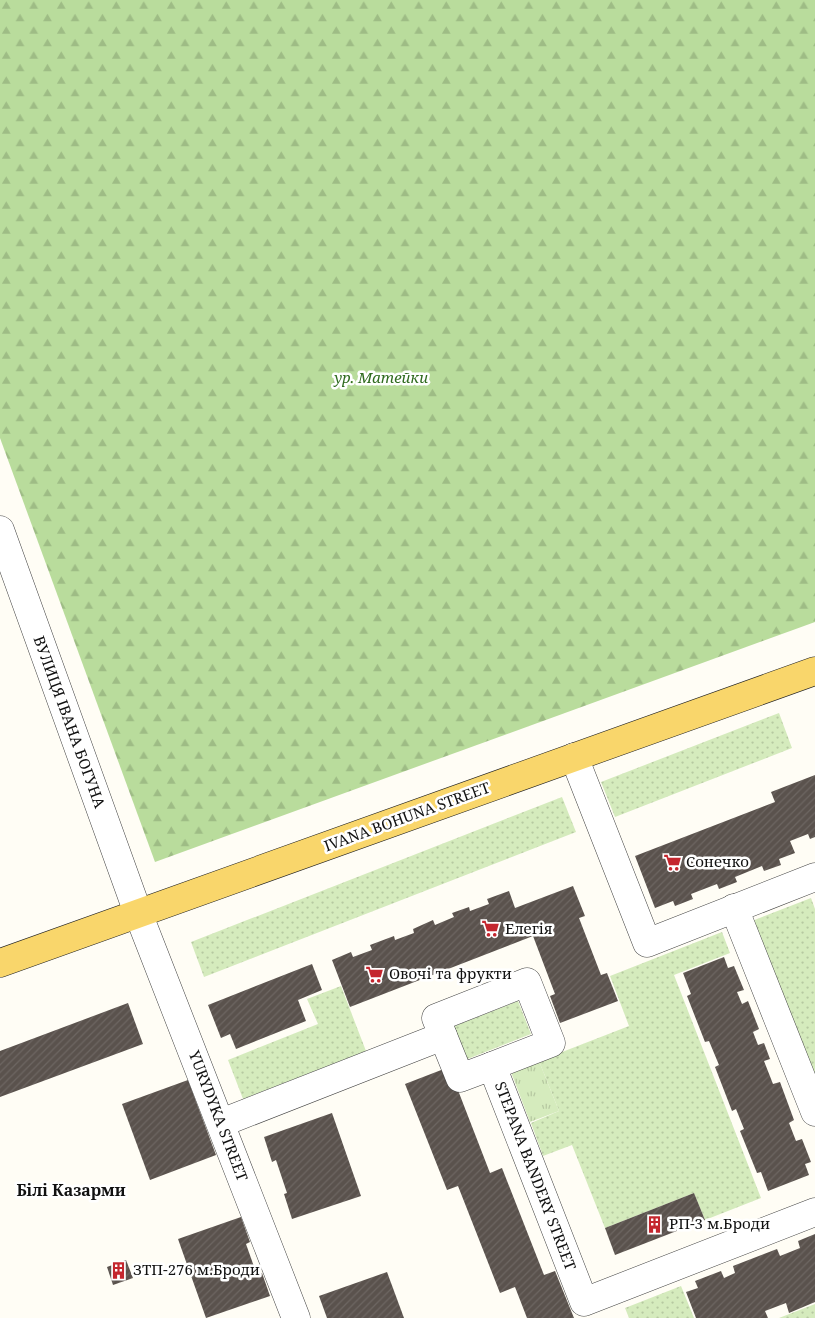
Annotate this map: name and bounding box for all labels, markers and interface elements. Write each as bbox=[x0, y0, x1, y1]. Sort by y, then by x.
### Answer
park label: ур. Матейки bbox=[333, 367, 428, 387]
street label: ВУЛИЦЯ ІВАНА БОГУНА bbox=[29, 633, 111, 811]
street label: IVANA BOHUNA STREET bbox=[321, 777, 492, 855]
place label: Сонечко bbox=[686, 851, 749, 871]
supermarket icon: Сонечко bbox=[662, 852, 682, 872]
place label: Елегія bbox=[505, 918, 552, 938]
supermarket icon: Елегія bbox=[481, 919, 501, 939]
place label: Овочі та фрукти bbox=[389, 963, 512, 983]
supermarket icon: Овочі та фрукти bbox=[365, 964, 385, 984]
street label: YURYDYKA STREET bbox=[184, 1046, 253, 1184]
street label: STEPANA BANDERY STREET bbox=[491, 1078, 581, 1273]
district label: Білі Казарми bbox=[16, 1179, 126, 1201]
place label: РП-3 м.Броди bbox=[669, 1213, 770, 1233]
building icon: РП-3 м.Броди bbox=[645, 1214, 665, 1234]
place label: ЗТП-276 м.Броди bbox=[133, 1259, 260, 1279]
building icon: ЗТП-276 м.Броди bbox=[109, 1260, 129, 1280]

